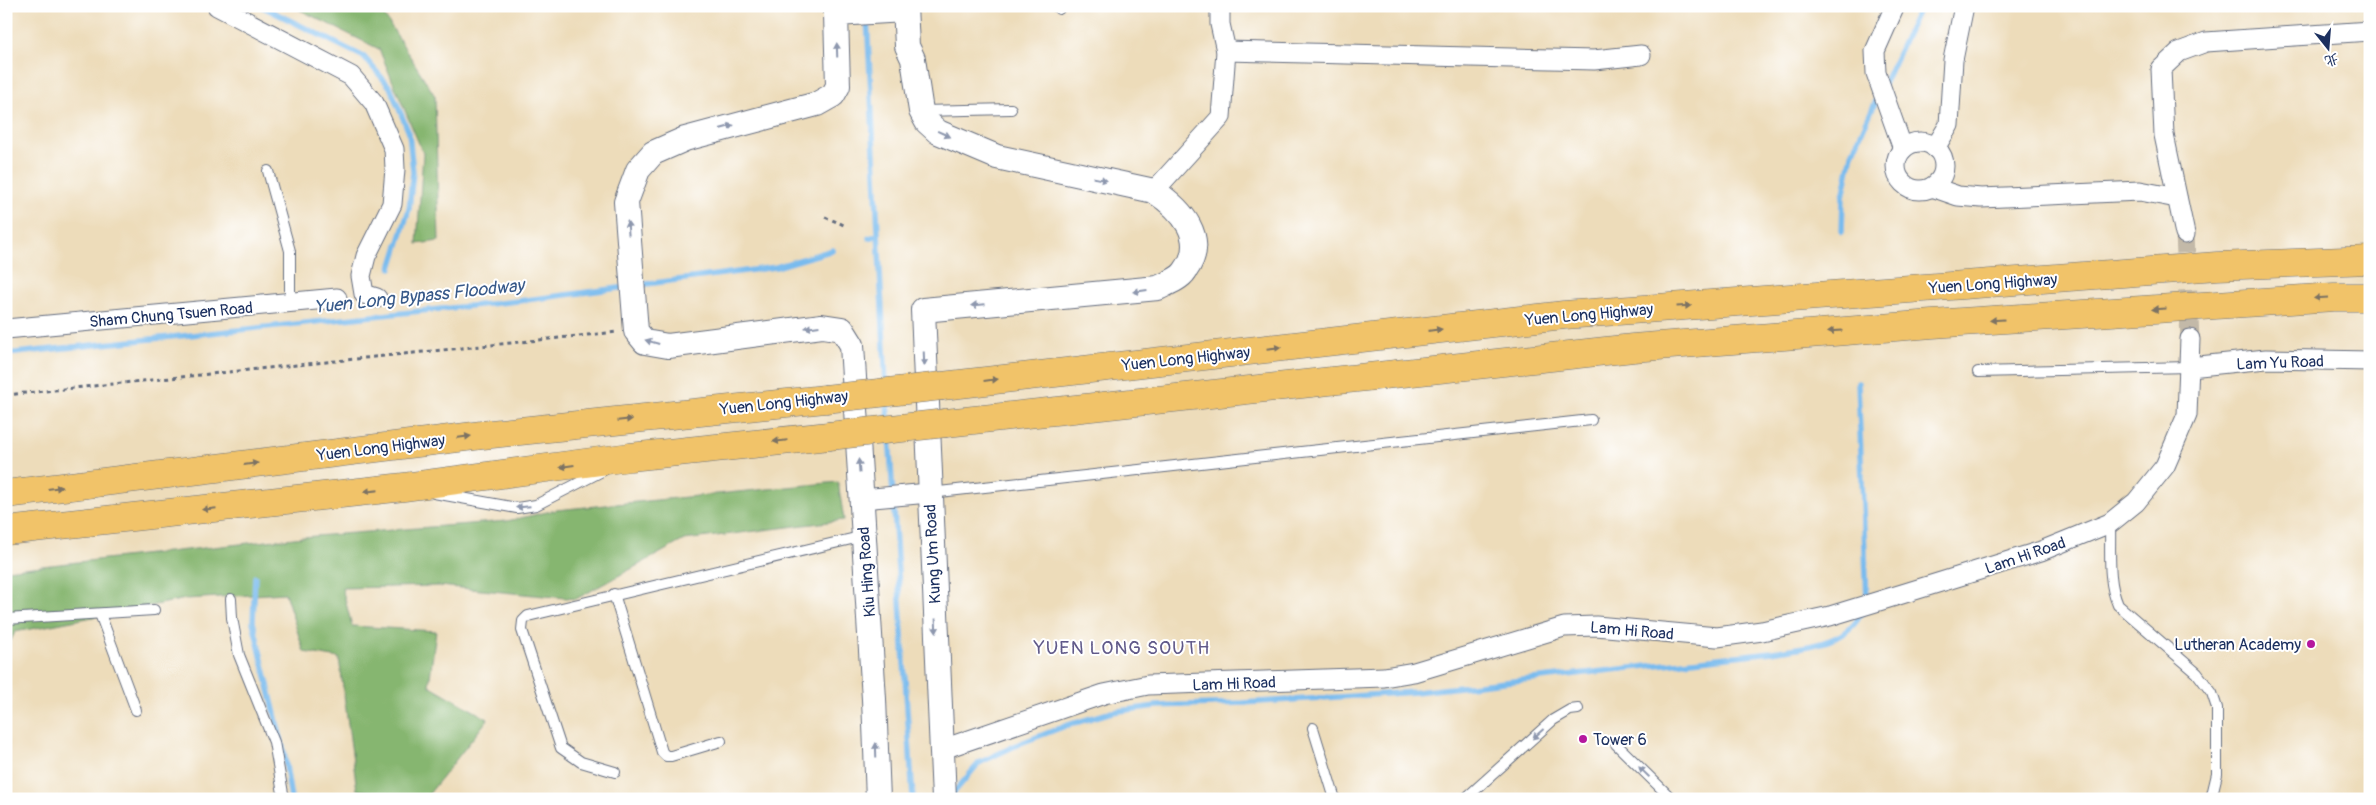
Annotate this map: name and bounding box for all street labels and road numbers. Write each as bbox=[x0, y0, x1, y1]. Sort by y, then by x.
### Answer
street label: Yuen Long Highway bbox=[1927, 270, 2058, 299]
street label: Sham Chung Tsuen Road bbox=[88, 298, 254, 332]
street label: Yuen Long Highway bbox=[1523, 299, 1654, 331]
street label: Yuen Long Highway bbox=[1120, 342, 1251, 376]
street label: Lam Yu Road bbox=[2236, 351, 2324, 375]
street label: Yuen Long Highway bbox=[718, 386, 849, 420]
street label: Yuen Long Highway bbox=[315, 430, 446, 466]
street label: Kung Um Road bbox=[920, 504, 946, 604]
street label: Kiu Hing Road bbox=[854, 526, 880, 618]
street label: Lam Hi Road bbox=[1982, 533, 2068, 579]
street label: Lam Hi Road bbox=[1589, 617, 1674, 645]
street label: Lam Hi Road bbox=[1192, 673, 1276, 695]

